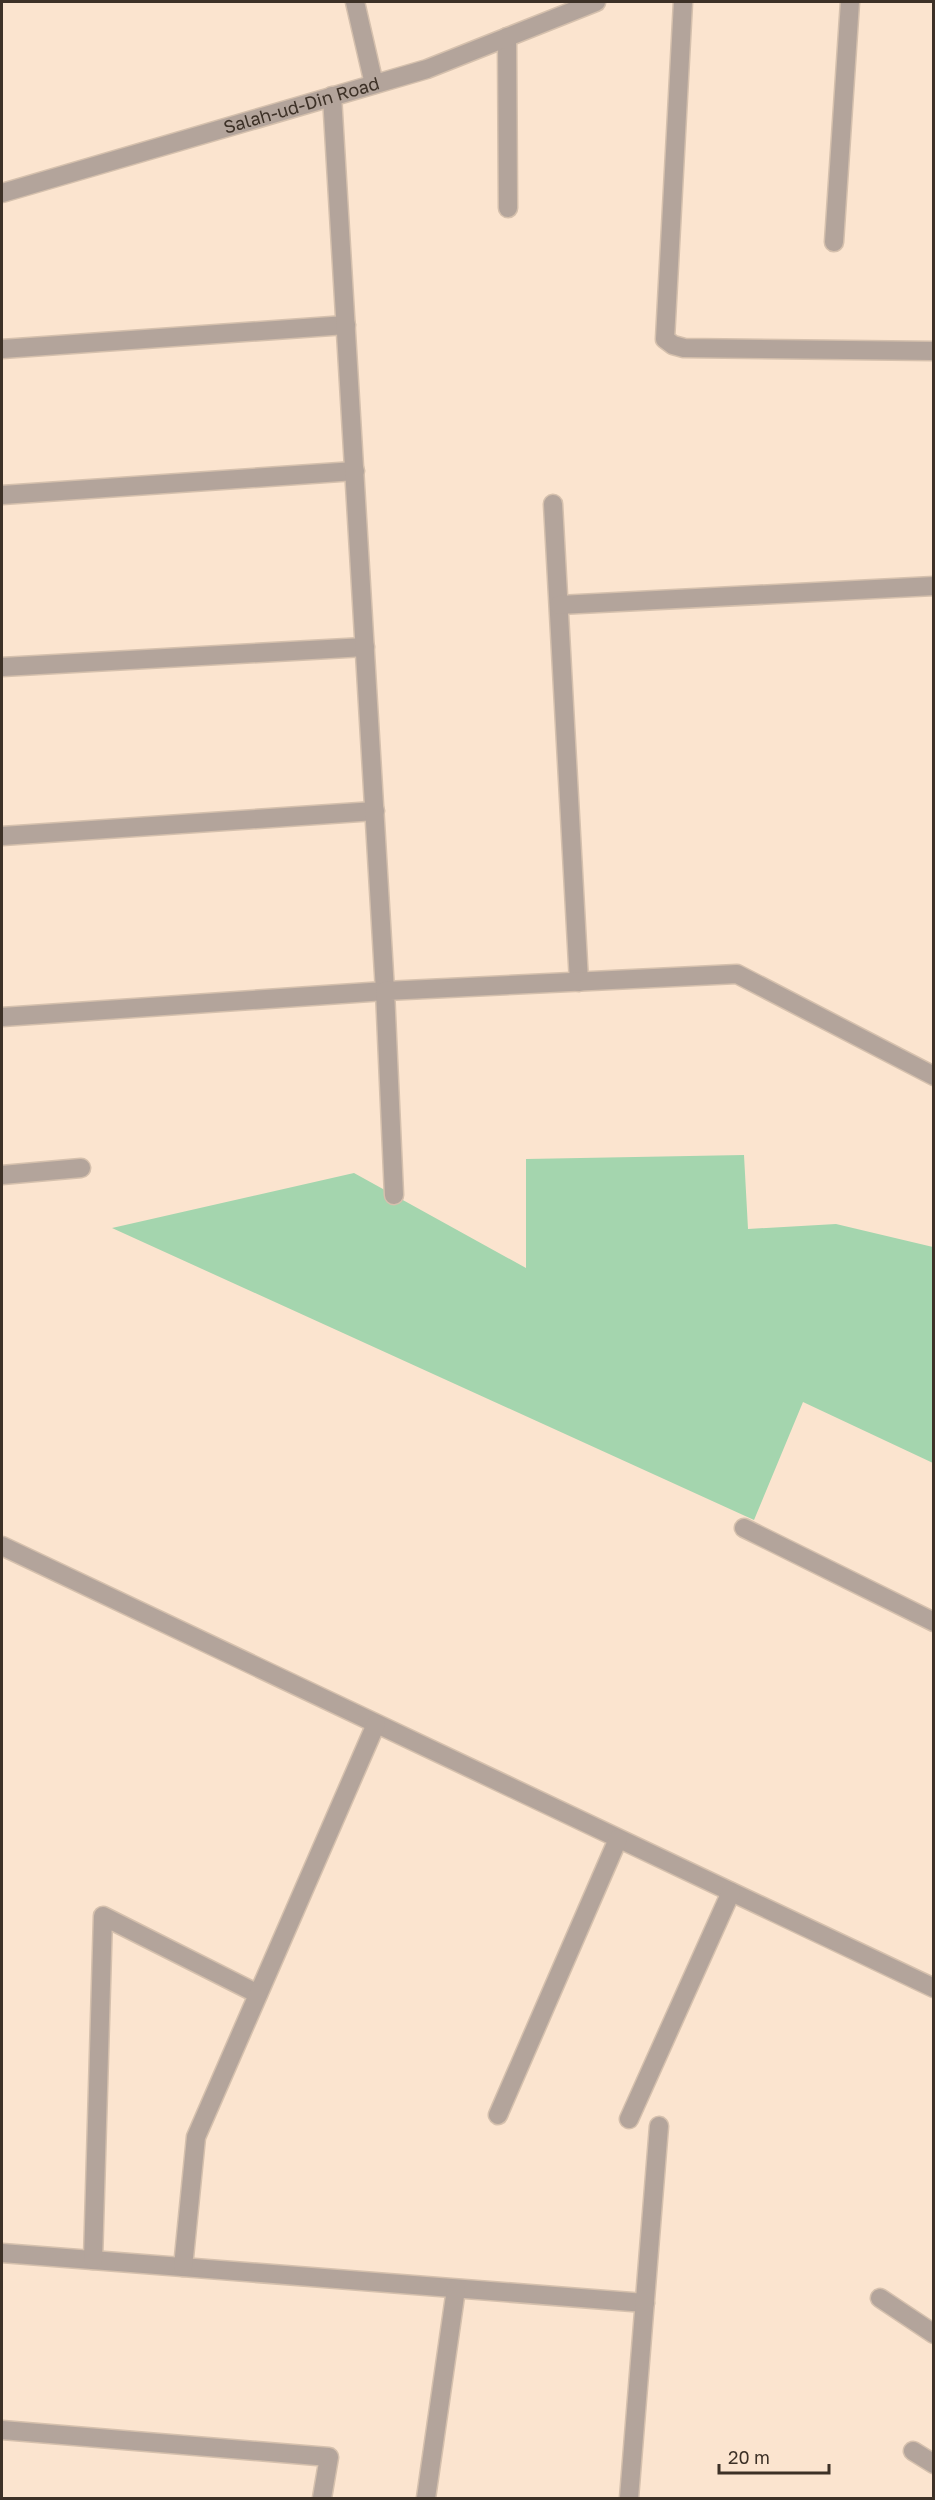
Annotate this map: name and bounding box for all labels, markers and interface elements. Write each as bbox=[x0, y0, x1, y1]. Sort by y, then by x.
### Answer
street label: Salah-ud-Din Road bbox=[221, 71, 382, 138]
scale bar bbox=[719, 2437, 828, 2475]
text: 20 m bbox=[728, 2446, 770, 2468]

